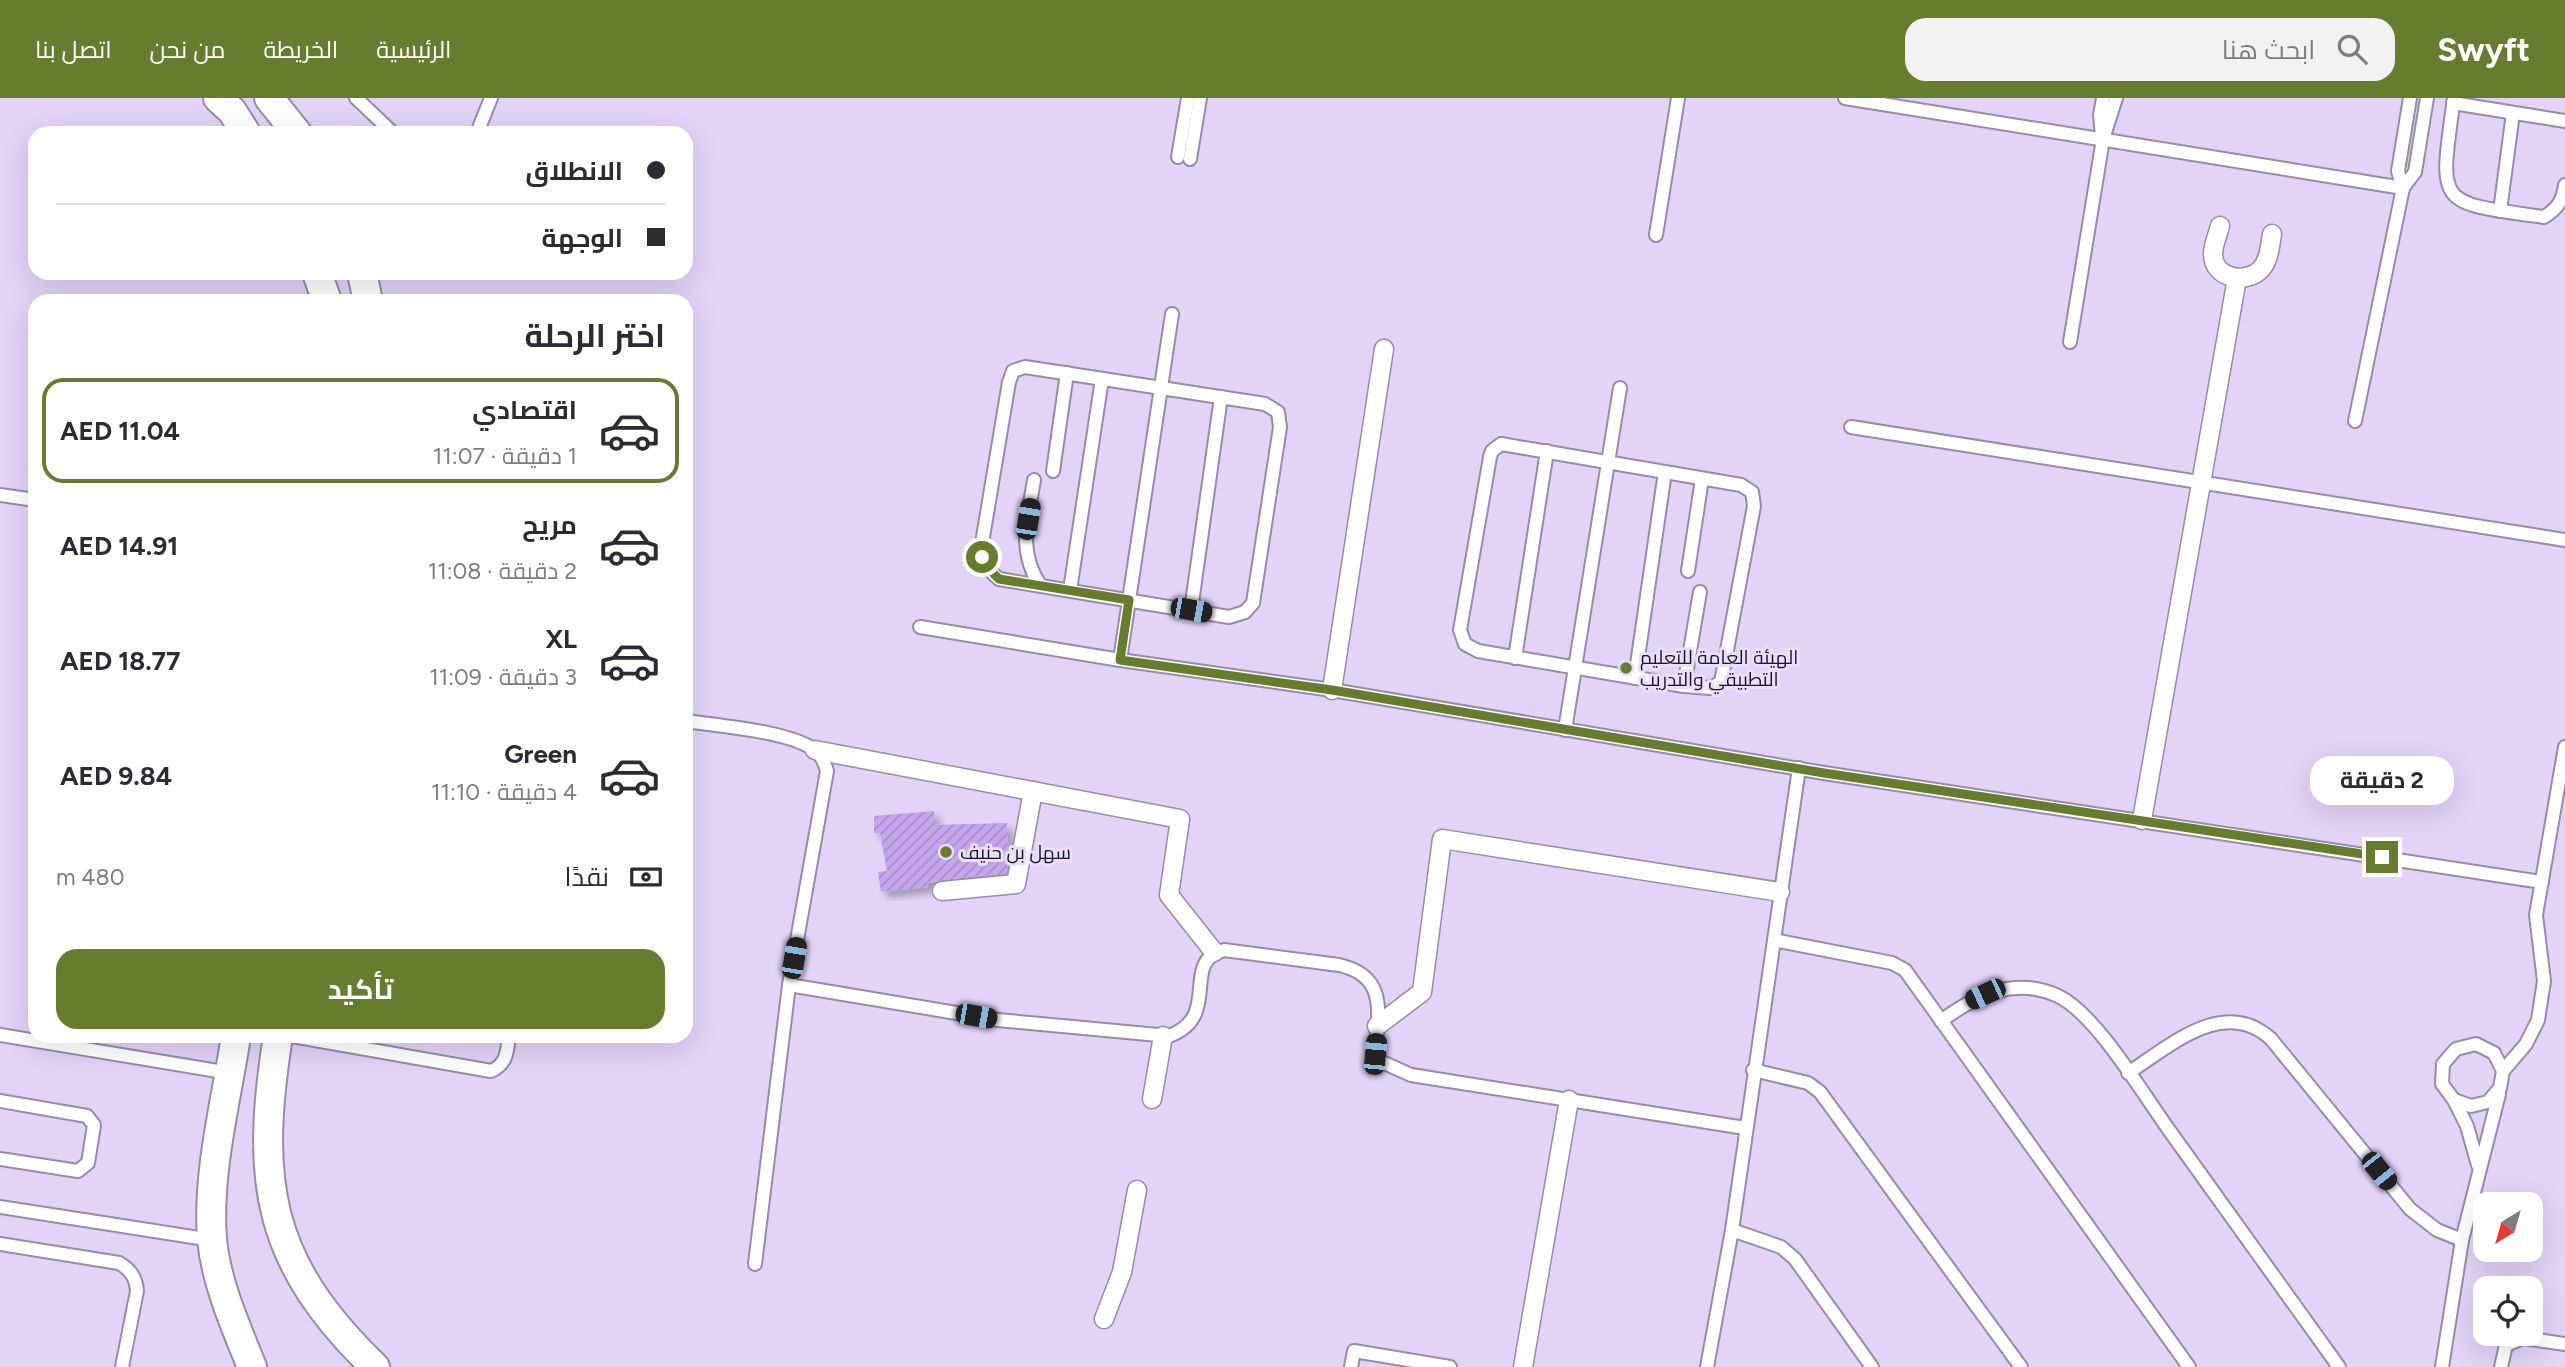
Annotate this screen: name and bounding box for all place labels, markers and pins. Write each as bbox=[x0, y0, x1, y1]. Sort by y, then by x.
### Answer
place label: الهيئة العامة للتعليم التطبيقي والتدريب bbox=[1640, 646, 1798, 694]
marker: الهيئة العامة للتعليم التطبيقي والتدريب bbox=[1618, 660, 1634, 676]
place label: سهل بن حنيف bbox=[960, 841, 1071, 864]
marker: سهل بن حنيف bbox=[938, 844, 954, 860]

